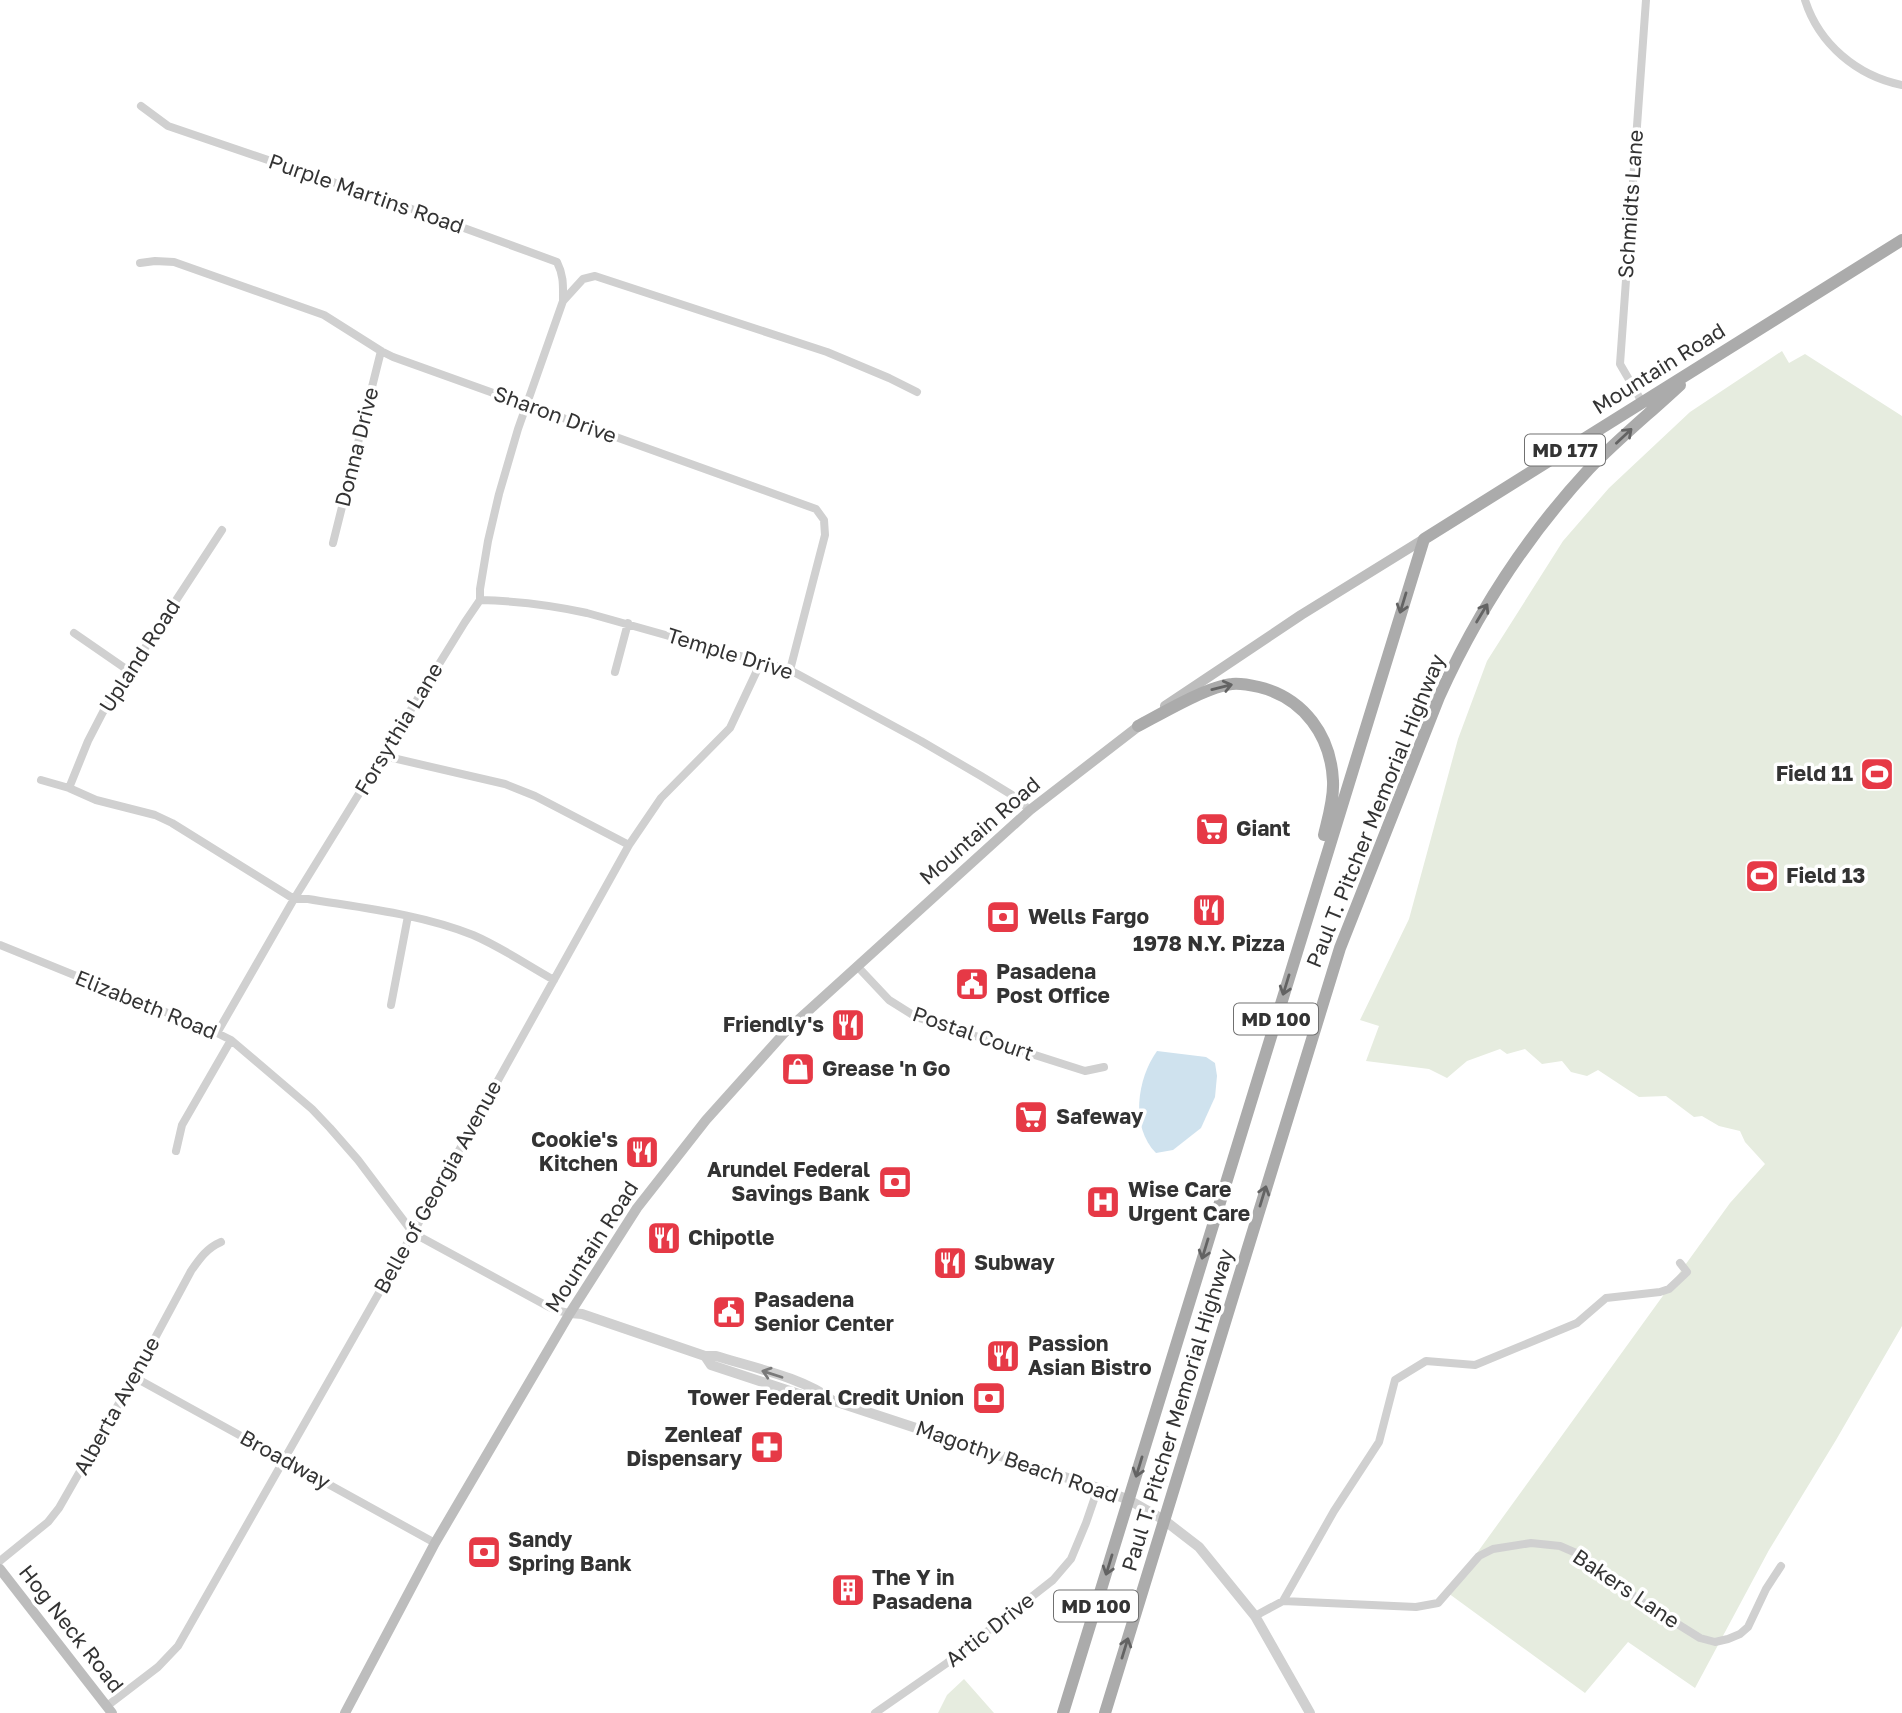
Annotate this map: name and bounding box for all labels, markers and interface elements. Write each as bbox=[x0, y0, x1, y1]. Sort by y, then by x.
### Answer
street label: Schmidts Lane bbox=[1612, 129, 1648, 279]
street label: Purple Martins Road bbox=[265, 147, 467, 239]
street label: Mountain Road bbox=[1587, 317, 1730, 419]
street label: Sharon Drive bbox=[490, 380, 620, 448]
street label: Donna Drive bbox=[329, 384, 383, 509]
one-way arrow bbox=[1615, 427, 1632, 444]
road number: MD 177 bbox=[1525, 435, 1605, 466]
one-way arrow bbox=[1396, 592, 1409, 614]
street label: Upland Road bbox=[93, 594, 185, 717]
one-way arrow bbox=[1476, 603, 1490, 623]
street label: Temple Drive bbox=[664, 621, 797, 685]
street label: Paul T. Pitcher Memorial Highway bbox=[1300, 650, 1450, 971]
street label: Forsythia Lane bbox=[348, 658, 448, 799]
one-way arrow bbox=[1210, 680, 1233, 693]
sports icon: Field 11 bbox=[1858, 755, 1896, 793]
place label: Field 11 bbox=[1776, 760, 1853, 786]
street label: Mountain Road bbox=[914, 771, 1045, 890]
supermarket icon: Giant bbox=[1193, 810, 1231, 848]
place label: Giant bbox=[1236, 815, 1290, 841]
sports icon: Field 13 bbox=[1743, 857, 1781, 895]
place label: Field 13 bbox=[1786, 862, 1865, 888]
restaurant icon: 1978 N.Y. Pizza bbox=[1190, 891, 1228, 929]
bank icon: Wells Fargo bbox=[984, 898, 1022, 936]
place label: Wells Fargo bbox=[1028, 903, 1149, 929]
place label: 1978 N.Y. Pizza bbox=[1133, 930, 1285, 956]
place label: Pasadena Post Office bbox=[996, 958, 1110, 1008]
street label: Elizabeth Road bbox=[72, 964, 221, 1044]
public building icon: Pasadena Post Office bbox=[953, 965, 991, 1003]
one-way arrow bbox=[1279, 974, 1292, 996]
street label: Postal Court bbox=[909, 1000, 1037, 1066]
road number: MD 100 bbox=[1234, 1004, 1318, 1035]
restaurant icon: Friendly's bbox=[829, 1006, 867, 1044]
place label: Friendly's bbox=[723, 1011, 824, 1037]
shop icon: Grease 'n Go bbox=[779, 1050, 817, 1088]
place label: Grease 'n Go bbox=[822, 1055, 950, 1081]
street label: Belle of Georgia Avenue bbox=[368, 1075, 507, 1298]
supermarket icon: Safeway bbox=[1012, 1098, 1050, 1136]
place label: Safeway bbox=[1056, 1103, 1144, 1129]
place label: Cookie's Kitchen bbox=[531, 1126, 618, 1176]
restaurant icon: Cookie's Kitchen bbox=[623, 1133, 661, 1171]
place label: Arundel Federal Savings Bank bbox=[707, 1156, 870, 1206]
bank icon: Arundel Federal Savings Bank bbox=[876, 1163, 914, 1201]
street label: Mountain Road bbox=[539, 1176, 643, 1317]
place label: Wise Care Urgent Care bbox=[1128, 1176, 1250, 1226]
hospital icon: Wise Care Urgent Care bbox=[1084, 1183, 1122, 1221]
one-way arrow bbox=[1258, 1185, 1271, 1207]
restaurant icon: Chipotle bbox=[645, 1219, 683, 1257]
place label: Chipotle bbox=[688, 1224, 775, 1250]
one-way arrow bbox=[1198, 1238, 1211, 1260]
restaurant icon: Subway bbox=[931, 1244, 969, 1282]
street label: Paul T. Pitcher Memorial Highway bbox=[1115, 1245, 1239, 1574]
place label: Subway bbox=[974, 1249, 1055, 1275]
place label: Pasadena Senior Center bbox=[754, 1286, 894, 1336]
public building icon: Pasadena Senior Center bbox=[710, 1293, 748, 1331]
place label: Passion Asian Bistro bbox=[1028, 1330, 1152, 1380]
street label: Alberta Avenue bbox=[67, 1332, 165, 1479]
restaurant icon: Passion Asian Bistro bbox=[984, 1337, 1022, 1375]
one-way arrow bbox=[762, 1367, 784, 1379]
bank icon: Tower Federal Credit Union bbox=[970, 1379, 1008, 1417]
place label: Tower Federal Credit Union bbox=[687, 1384, 964, 1410]
street label: Magothy Beach Road bbox=[913, 1414, 1122, 1508]
place label: Zenleaf Dispensary bbox=[626, 1421, 742, 1471]
street label: Broadway bbox=[236, 1424, 335, 1495]
pharmacy icon: Zenleaf Dispensary bbox=[748, 1428, 786, 1466]
one-way arrow bbox=[1132, 1456, 1145, 1478]
place label: Sandy Spring Bank bbox=[508, 1526, 632, 1576]
bank icon: Sandy Spring Bank bbox=[465, 1533, 503, 1571]
street label: Bakers Lane bbox=[1568, 1543, 1685, 1633]
one-way arrow bbox=[1102, 1554, 1115, 1576]
street label: Hog Neck Road bbox=[14, 1559, 130, 1697]
place label: The Y in Pasadena bbox=[872, 1564, 972, 1614]
building icon: The Y in Pasadena bbox=[829, 1571, 867, 1609]
street label: Artic Drive bbox=[940, 1587, 1039, 1672]
road number: MD 100 bbox=[1054, 1590, 1138, 1622]
one-way arrow bbox=[1120, 1637, 1133, 1659]

